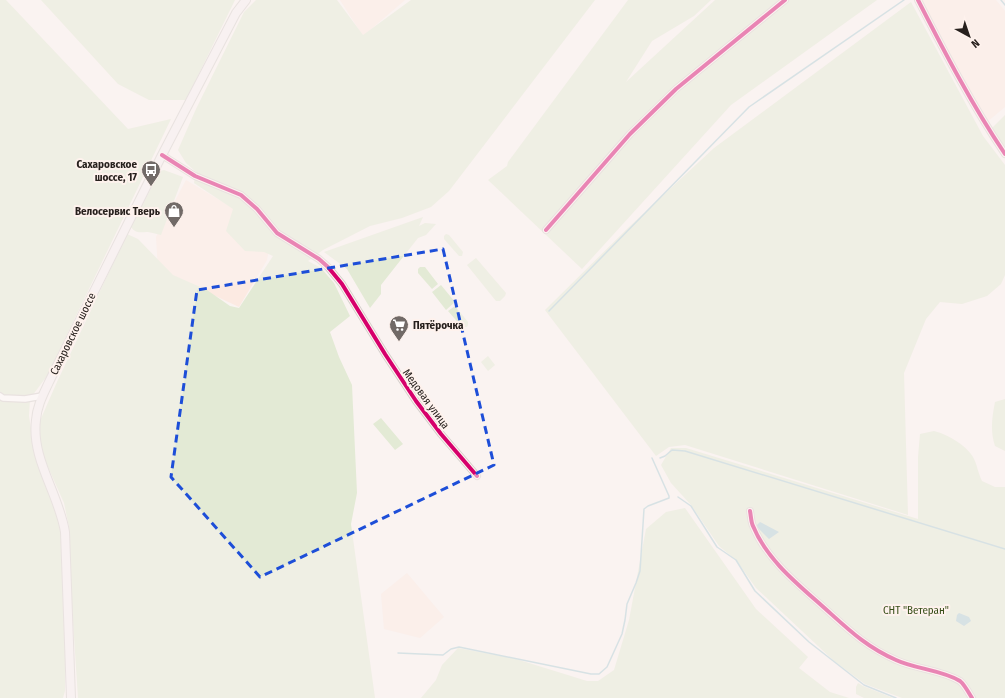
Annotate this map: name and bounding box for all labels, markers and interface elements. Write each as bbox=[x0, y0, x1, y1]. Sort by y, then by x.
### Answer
north arrow bbox=[949, 16, 989, 56]
text: N bbox=[968, 36, 982, 50]
place label: Сахаровское шоссе, 17 bbox=[76, 158, 137, 184]
bus stop icon: Сахаровское шоссе, 17 bbox=[140, 159, 162, 187]
shop icon: Велосервис Тверь bbox=[163, 200, 185, 228]
place label: Велосервис Тверь bbox=[75, 205, 161, 218]
street label: Сахаровское шоссе bbox=[47, 291, 99, 377]
supermarket icon: Пятёрочка bbox=[388, 314, 410, 342]
place label: Пятёрочка bbox=[413, 319, 464, 332]
street label: Медовая улица bbox=[400, 367, 452, 431]
park label: СНТ "Ветеран" bbox=[883, 604, 949, 617]

